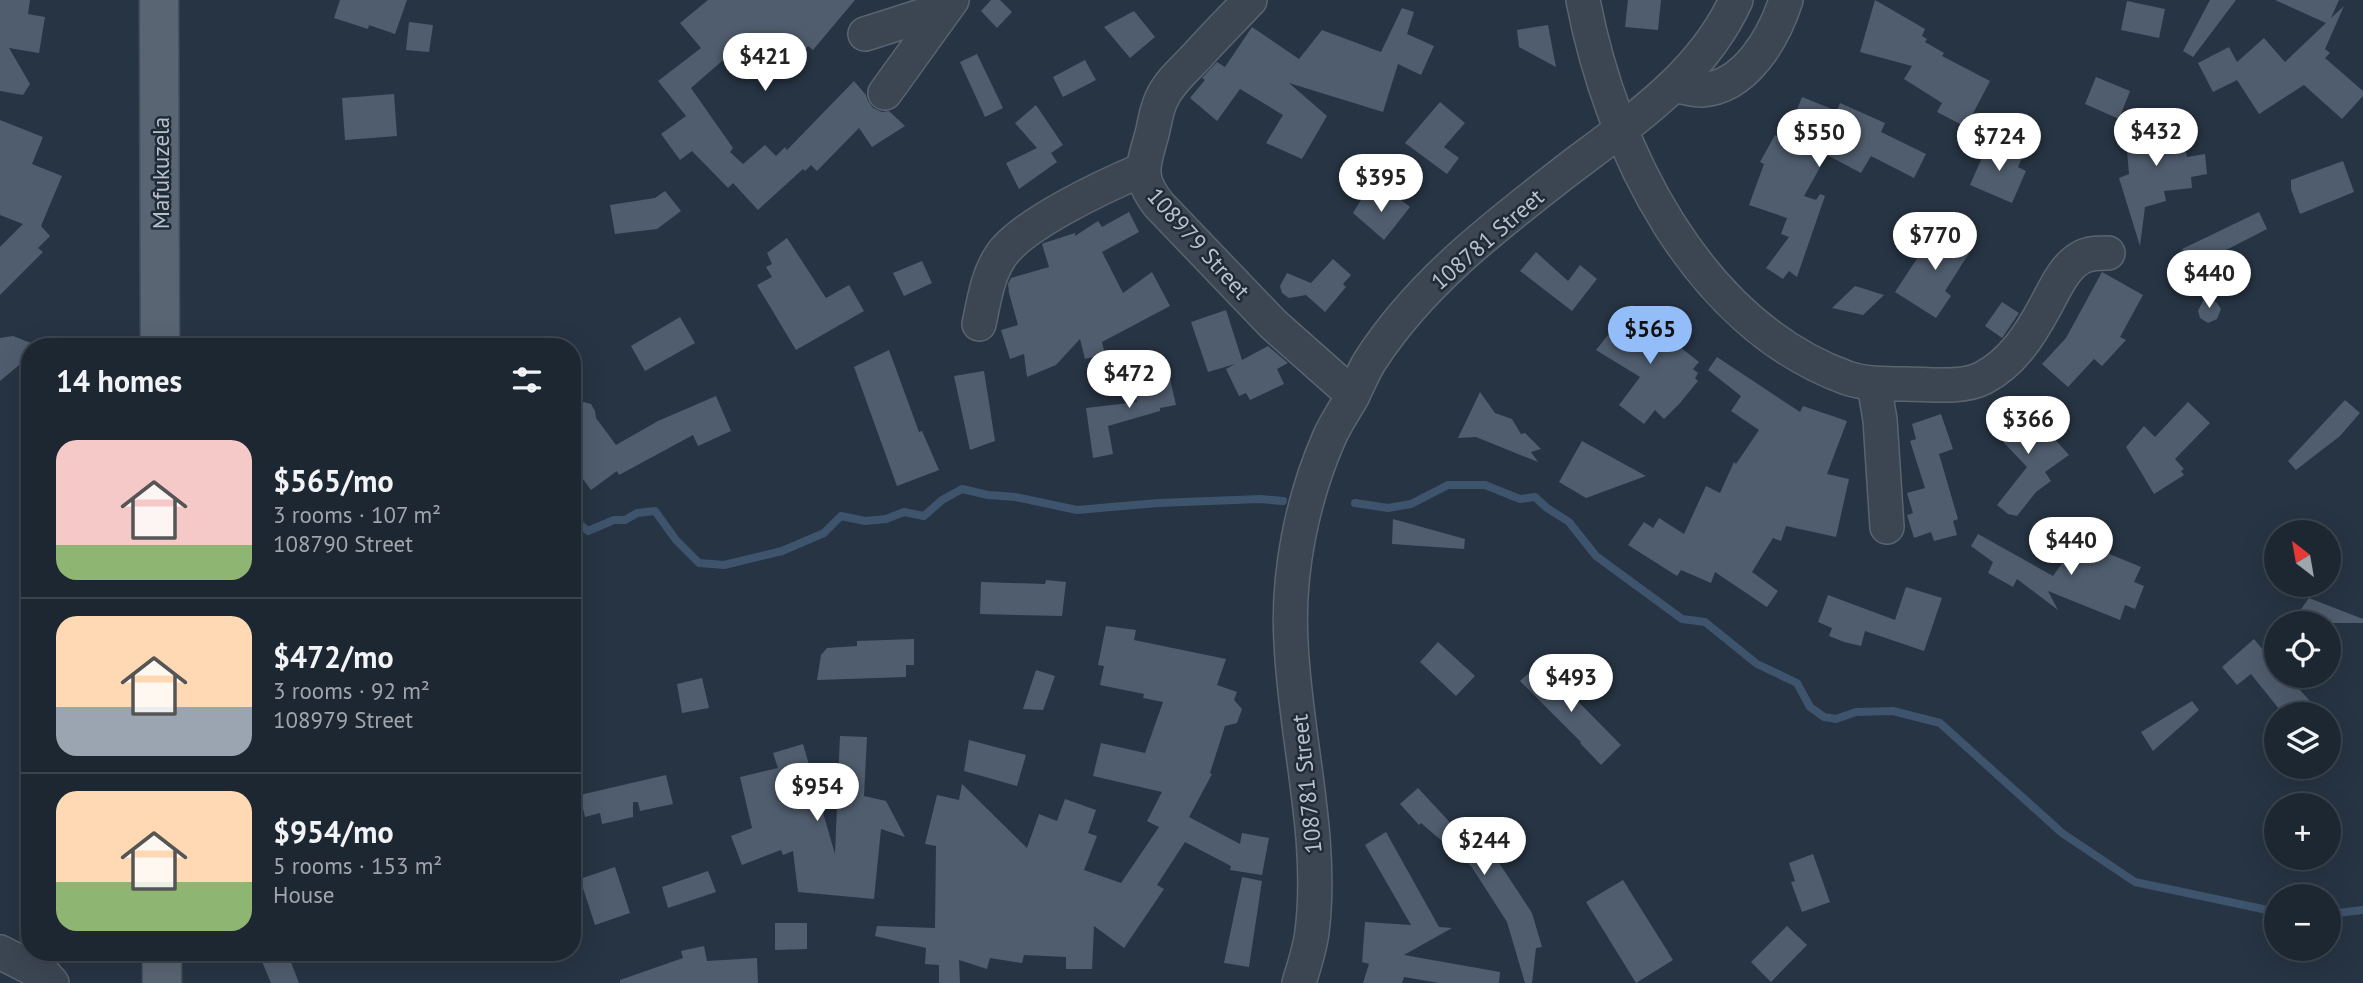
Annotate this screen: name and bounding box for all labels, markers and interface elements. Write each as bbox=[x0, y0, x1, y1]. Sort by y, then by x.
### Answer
pin: $421 bbox=[724, 34, 806, 93]
text: $421 bbox=[739, 41, 791, 70]
pin: $432 bbox=[2115, 108, 2197, 168]
pin: $550 bbox=[1778, 110, 1860, 169]
pin: $724 bbox=[1958, 114, 2040, 173]
text: $432 bbox=[2130, 116, 2182, 145]
street label: Mafukuzela bbox=[146, 117, 175, 229]
text: $550 bbox=[1793, 117, 1845, 146]
text: $724 bbox=[1973, 121, 2025, 150]
pin: $395 bbox=[1340, 154, 1422, 214]
text: $395 bbox=[1355, 162, 1407, 191]
street label: 108979 Street bbox=[1141, 181, 1257, 305]
street label: 108781 Street bbox=[1425, 182, 1550, 296]
pin: $770 bbox=[1894, 212, 1976, 272]
text: $770 bbox=[1909, 220, 1961, 249]
pin: $440 bbox=[2168, 250, 2250, 310]
text: $440 bbox=[2183, 258, 2235, 287]
pin: $565 bbox=[1609, 306, 1691, 366]
text: $565 bbox=[1624, 314, 1676, 343]
pin: $472 bbox=[1088, 350, 1170, 410]
text: $472 bbox=[1103, 358, 1155, 387]
text: 14 homes bbox=[56, 361, 182, 400]
icon: filters bbox=[508, 361, 546, 399]
pin: $366 bbox=[1987, 396, 2069, 456]
text: $366 bbox=[2002, 404, 2054, 433]
text: $565/mo bbox=[273, 461, 394, 500]
icon: home bbox=[112, 468, 196, 552]
text: 3 rooms · 107 m² bbox=[273, 500, 441, 529]
pin: $440 bbox=[2030, 518, 2112, 577]
north arrow bbox=[2264, 520, 2342, 597]
map controls bbox=[2264, 520, 2341, 961]
text: $440 bbox=[2045, 525, 2097, 554]
text: 108790 Street bbox=[273, 529, 413, 558]
button: locate bbox=[2264, 611, 2341, 688]
text: $472/mo bbox=[273, 637, 394, 676]
icon: home bbox=[112, 644, 196, 728]
pin: $493 bbox=[1530, 654, 1612, 714]
text: $493 bbox=[1545, 662, 1597, 691]
text: 3 rooms · 92 m² bbox=[273, 676, 430, 705]
button: layers bbox=[2264, 702, 2341, 779]
text: 108979 Street bbox=[273, 705, 413, 734]
street label: 108781 Street bbox=[1284, 713, 1328, 855]
pin: $954 bbox=[776, 764, 858, 823]
text: $954 bbox=[791, 771, 843, 800]
button: + bbox=[2264, 793, 2341, 870]
text: $954/mo bbox=[273, 812, 394, 851]
pin: $244 bbox=[1443, 818, 1525, 877]
icon: home bbox=[112, 819, 196, 903]
text: $244 bbox=[1458, 825, 1510, 854]
text: 5 rooms · 153 m² bbox=[273, 851, 442, 880]
text: House bbox=[273, 880, 335, 909]
button: − bbox=[2264, 884, 2341, 961]

